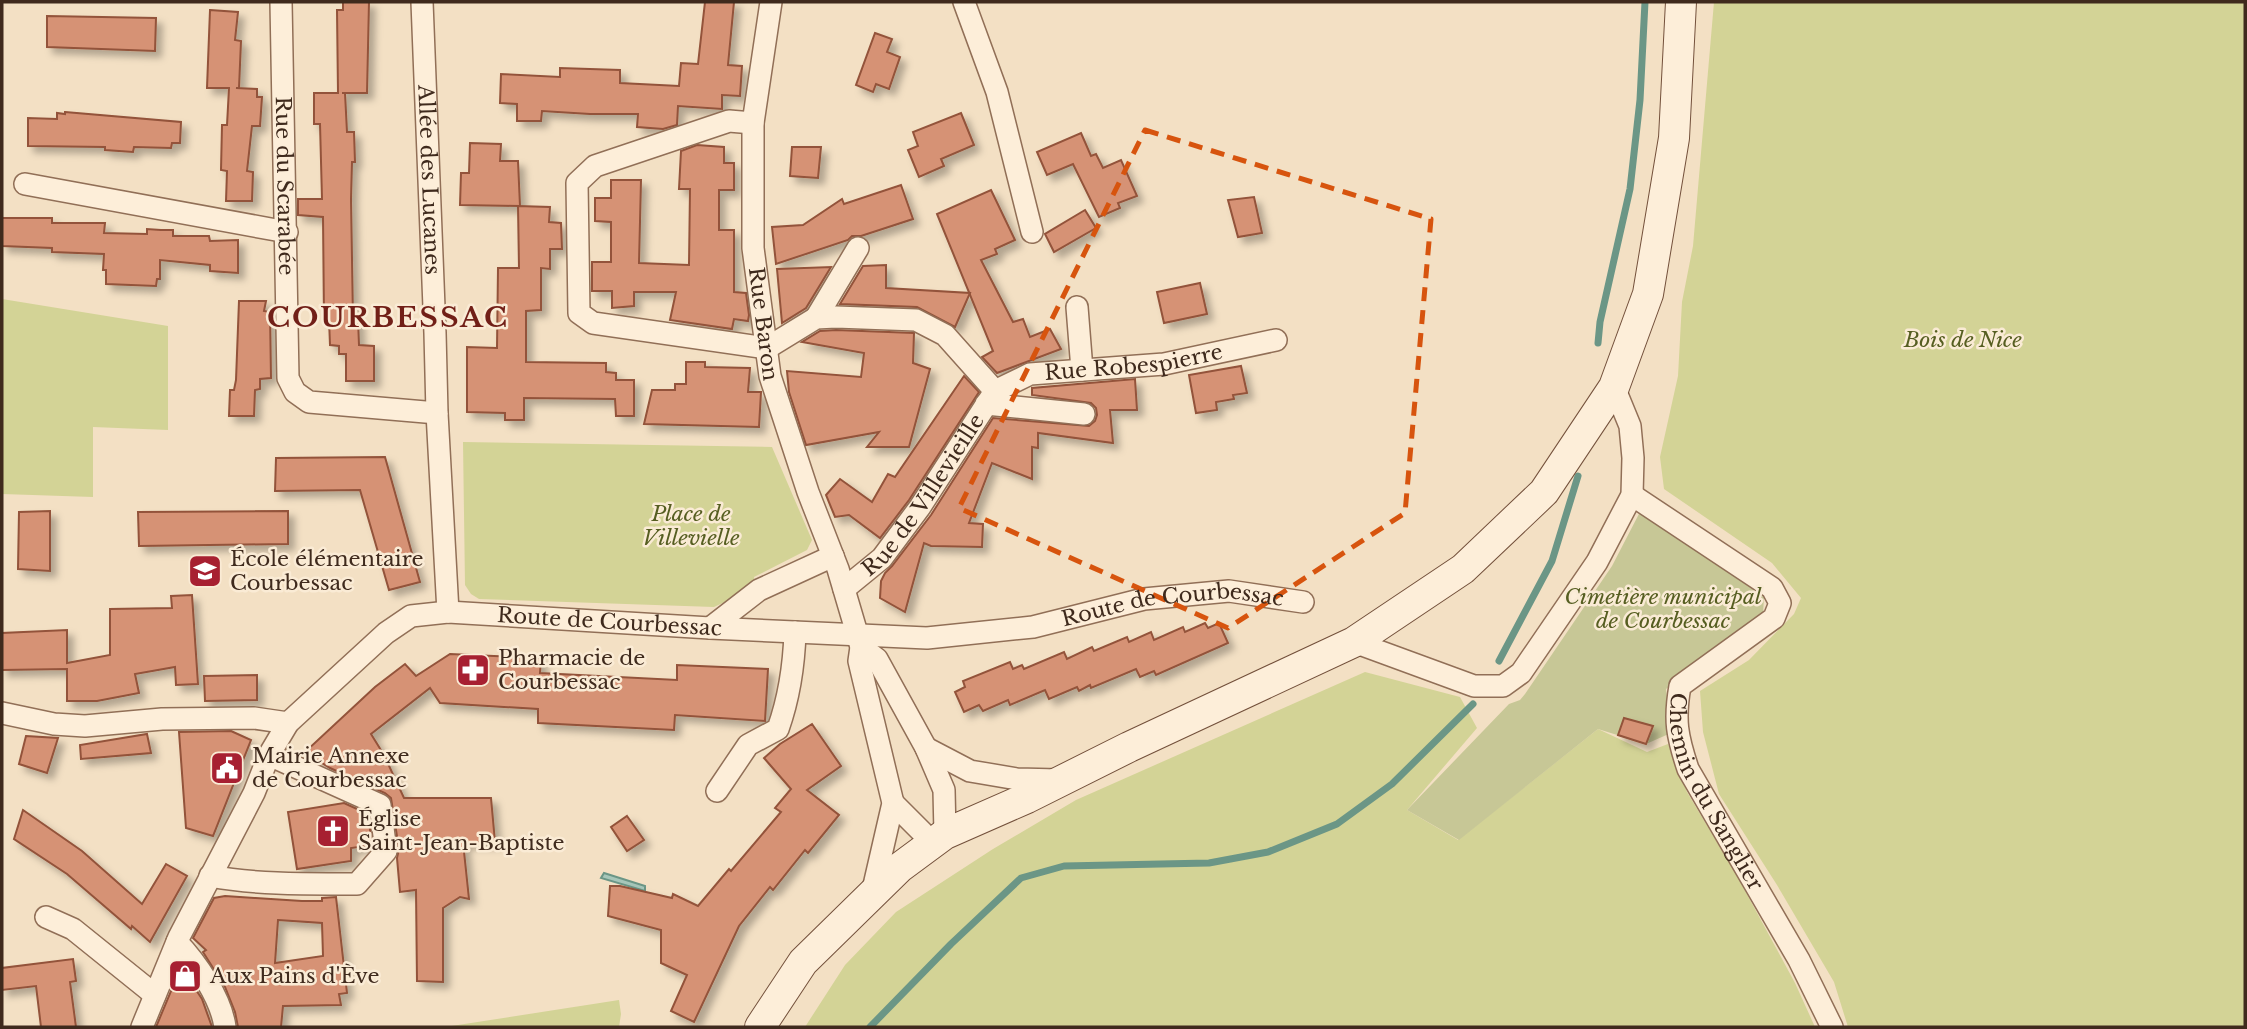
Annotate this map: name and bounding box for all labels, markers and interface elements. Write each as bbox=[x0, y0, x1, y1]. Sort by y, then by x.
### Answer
street label: Allée des Lucanes bbox=[412, 83, 446, 275]
street label: Rue du Scarabée bbox=[270, 96, 299, 276]
street label: Rue Baron bbox=[743, 266, 784, 382]
district label: COURBESSAC bbox=[267, 300, 509, 335]
park label: Bois de Nice bbox=[1903, 327, 2022, 353]
street label: Rue Robespierre bbox=[1044, 339, 1225, 386]
street label: Rue de Villevieille bbox=[857, 409, 990, 582]
park label: Place de Villevielle bbox=[642, 501, 740, 551]
place label: École élémentaire Courbessac bbox=[230, 546, 424, 596]
school or university icon: École élémentaire Courbessac bbox=[186, 552, 224, 590]
street label: Route de Courbessac bbox=[1059, 578, 1285, 632]
park label: Cimetière municipal de Courbessac bbox=[1565, 584, 1762, 634]
street label: Route de Courbessac bbox=[496, 602, 722, 642]
place label: Pharmacie de Courbessac bbox=[498, 645, 645, 695]
pharmacy icon: Pharmacie de Courbessac bbox=[454, 651, 492, 689]
street label: Chemin du Sanglier bbox=[1664, 691, 1769, 895]
place label: Mairie Annexe de Courbessac bbox=[252, 743, 410, 793]
public building icon: Mairie Annexe de Courbessac bbox=[208, 749, 246, 787]
place label: Église Saint-Jean-Baptiste bbox=[358, 806, 564, 856]
church icon: Église Saint-Jean-Baptiste bbox=[314, 812, 352, 850]
shop icon: Aux Pains d'Ève bbox=[166, 957, 204, 995]
place label: Aux Pains d'Ève bbox=[209, 963, 379, 989]

